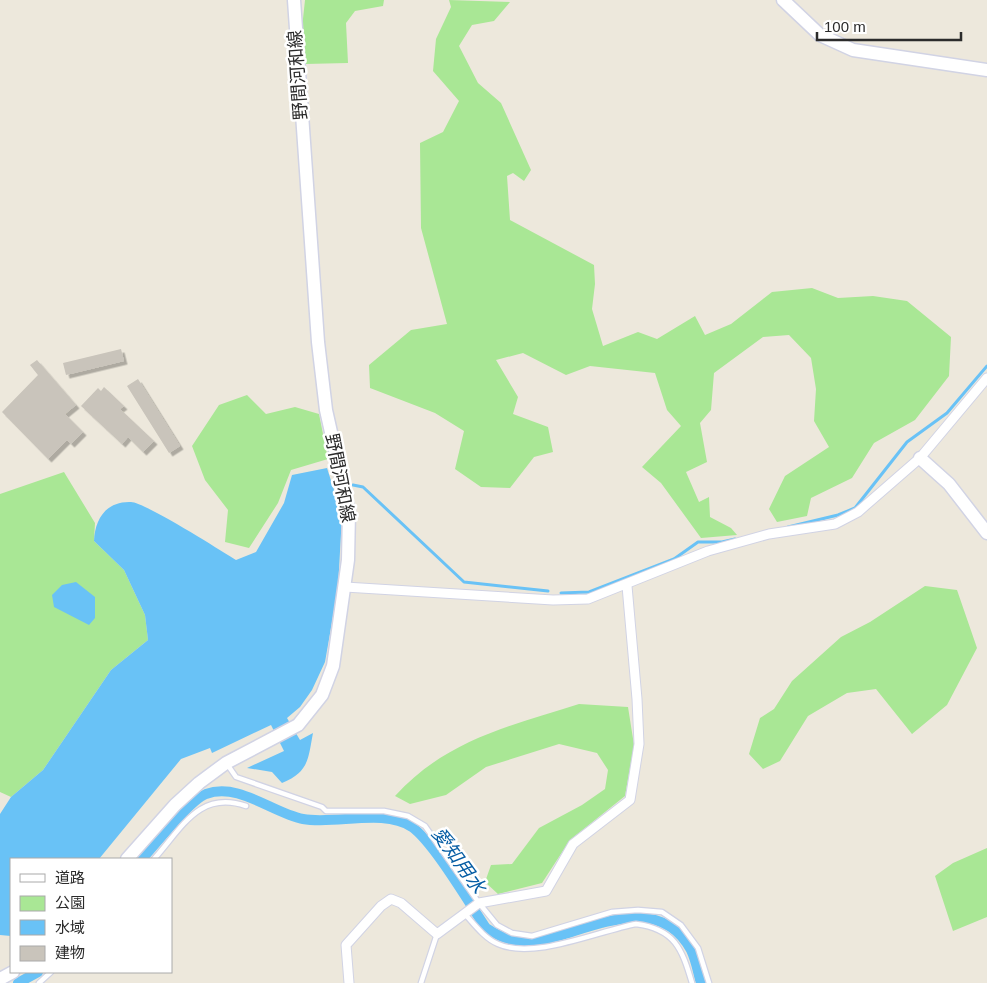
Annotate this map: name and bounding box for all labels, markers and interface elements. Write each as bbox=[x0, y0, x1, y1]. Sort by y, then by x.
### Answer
scale bar bbox=[817, 10, 961, 42]
text: 100 m bbox=[824, 18, 866, 35]
street label: 野間河和線 bbox=[285, 29, 311, 121]
street label: 野間河和線 bbox=[322, 432, 358, 524]
water label: 愛知用水 bbox=[428, 823, 491, 899]
legend bbox=[10, 858, 172, 973]
text: 道路 bbox=[55, 869, 85, 886]
text: 公園 bbox=[55, 894, 85, 911]
text: 水域 bbox=[55, 919, 85, 936]
text: 建物 bbox=[55, 944, 85, 961]

